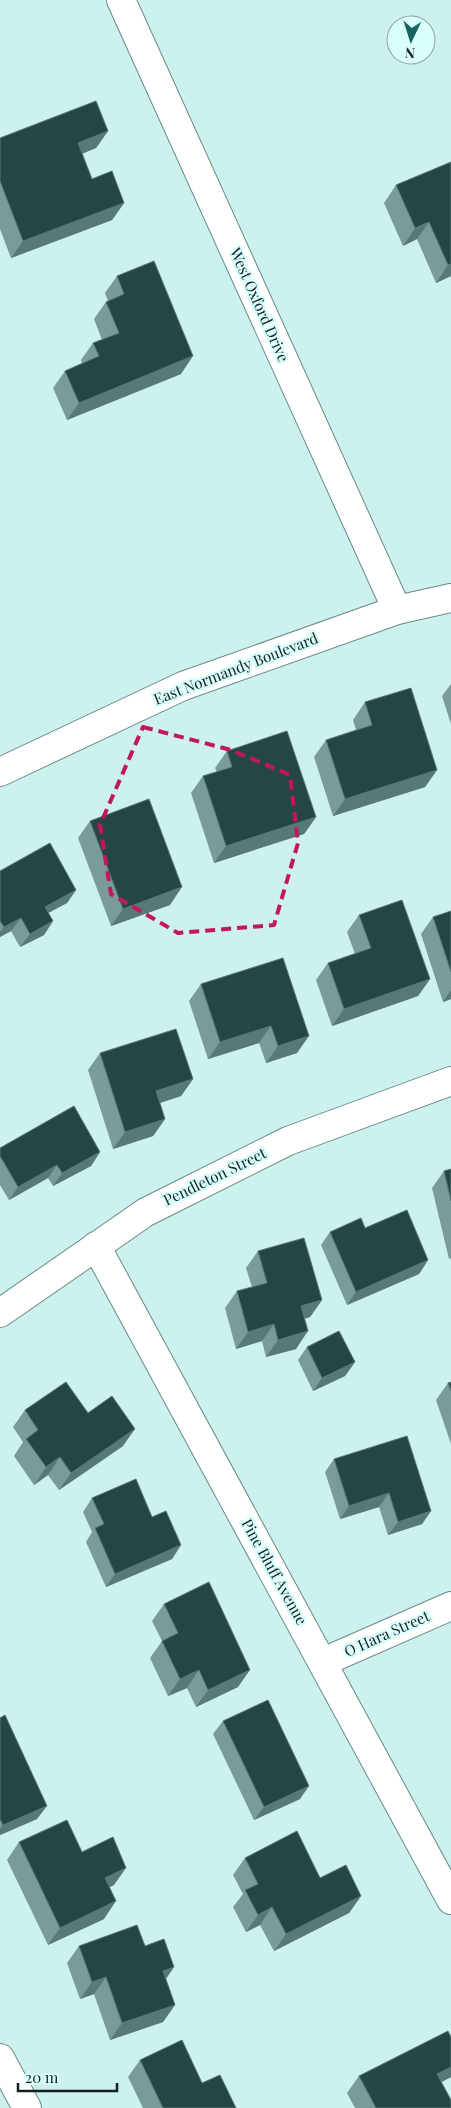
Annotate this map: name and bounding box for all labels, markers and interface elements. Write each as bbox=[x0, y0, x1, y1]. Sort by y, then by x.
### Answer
north arrow bbox=[386, 15, 436, 65]
text: N bbox=[404, 44, 416, 63]
street label: West Oxford Drive bbox=[225, 244, 294, 365]
street label: East Normandy Boulevard bbox=[151, 627, 321, 709]
street label: Pendleton Street bbox=[160, 1142, 270, 1210]
street label: Pine Bluff Avenue bbox=[237, 1515, 312, 1628]
street label: O Hara Street bbox=[341, 1605, 433, 1661]
scale bar bbox=[18, 2060, 116, 2092]
text: 20 m bbox=[25, 2067, 59, 2087]

